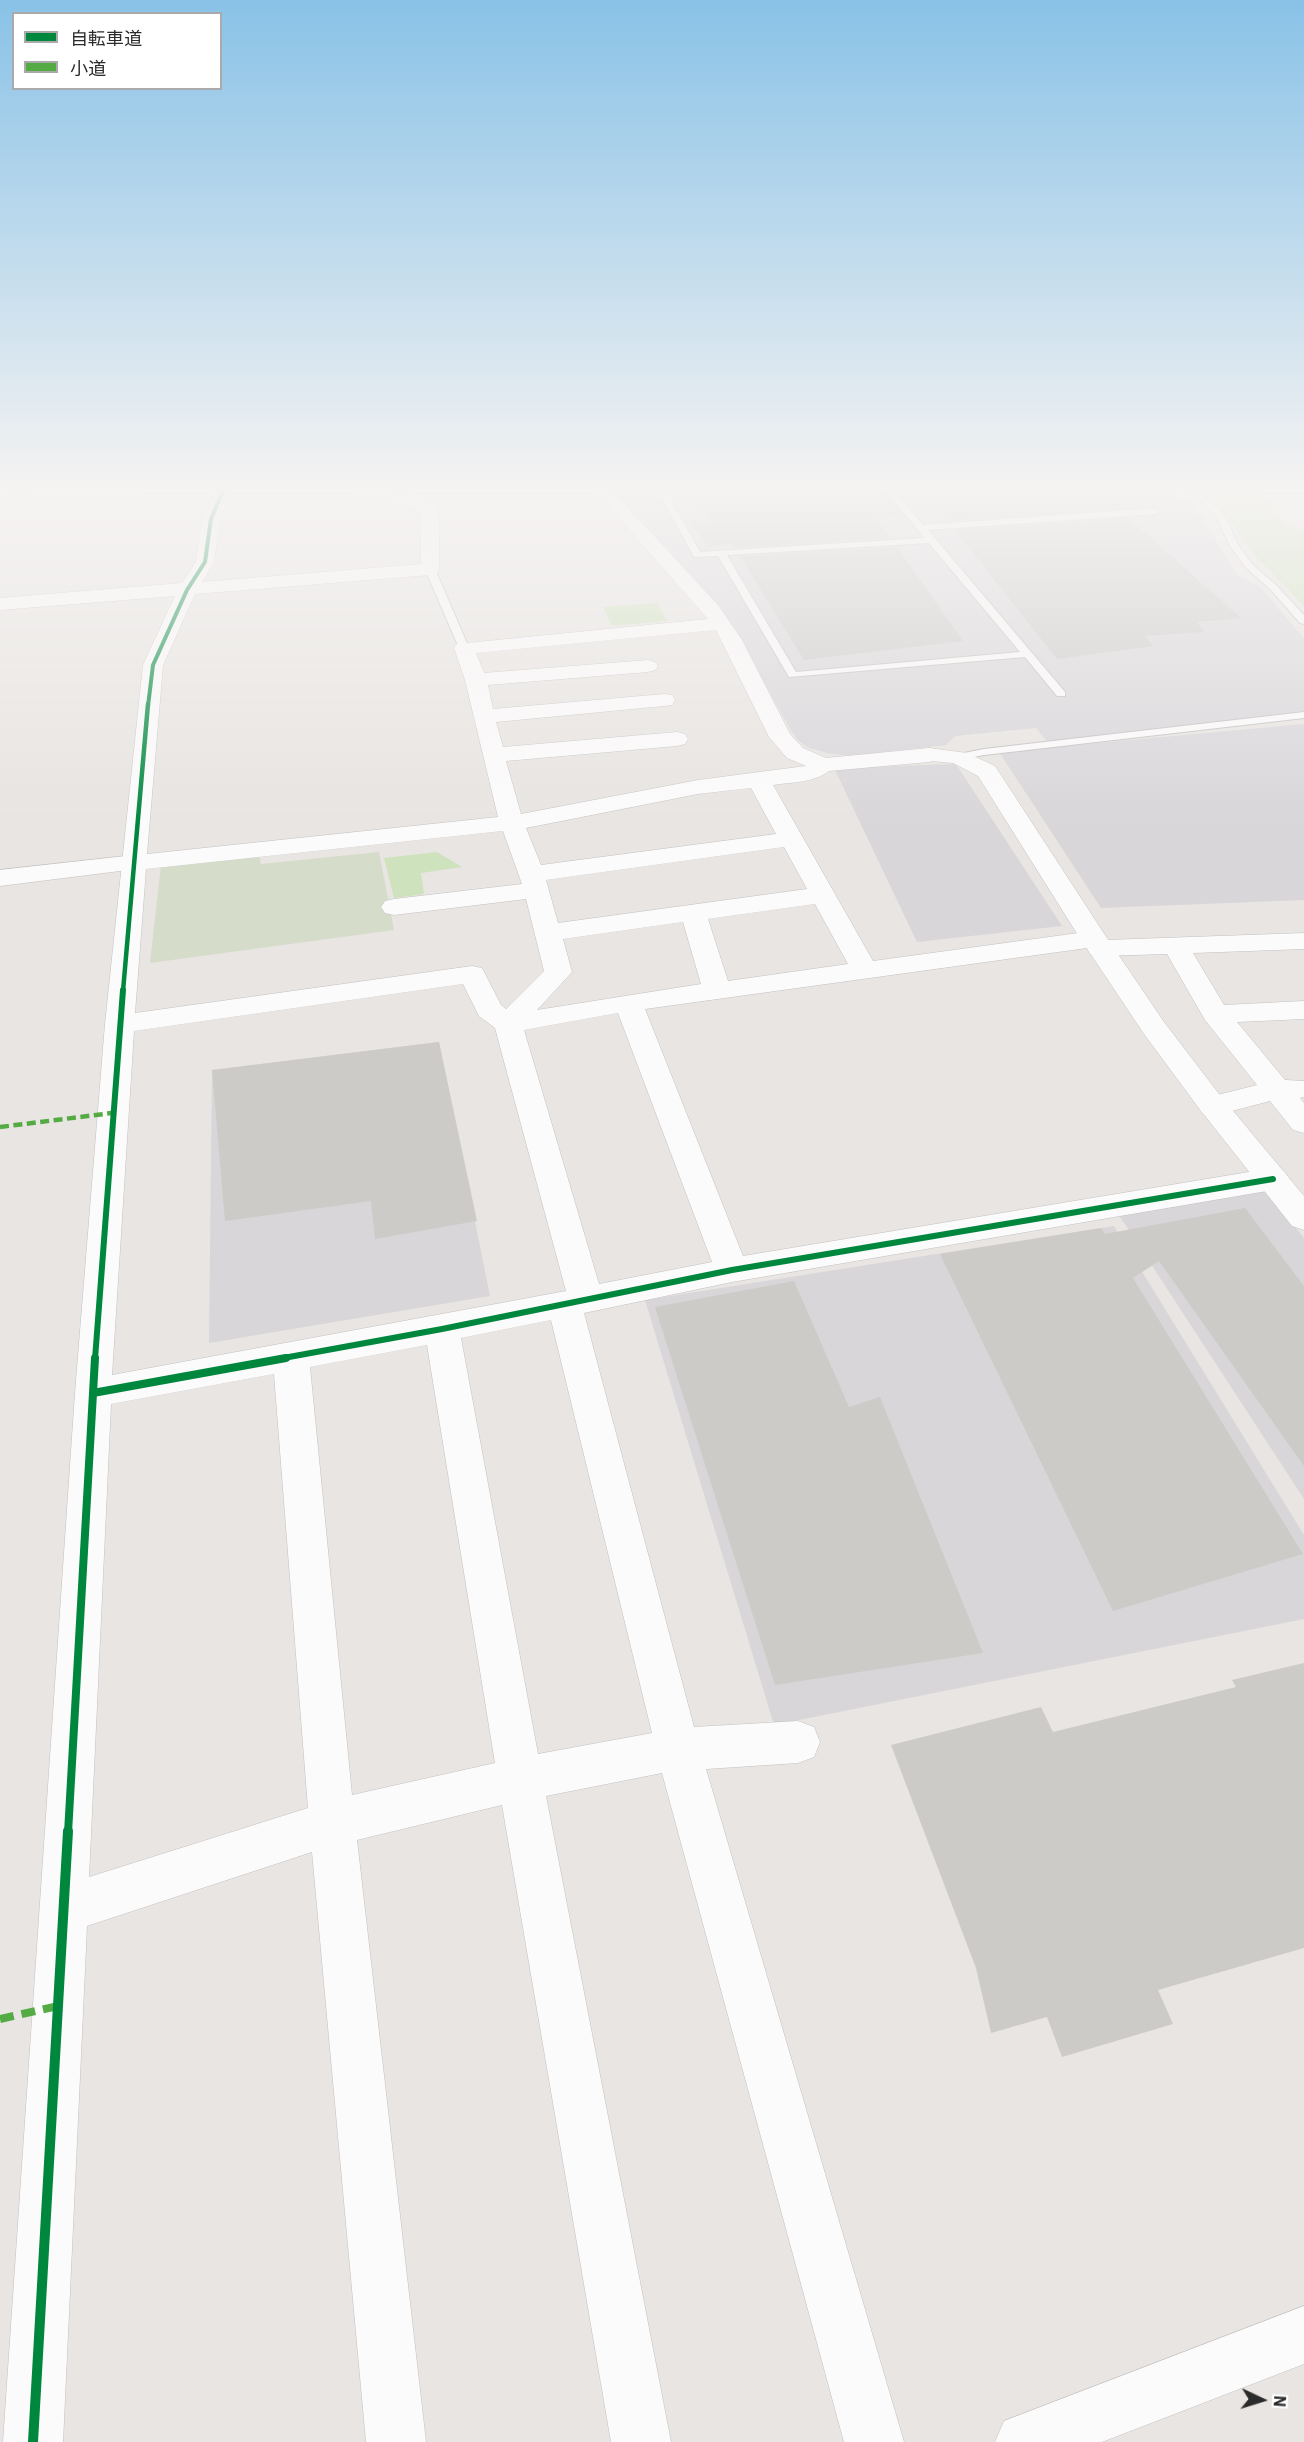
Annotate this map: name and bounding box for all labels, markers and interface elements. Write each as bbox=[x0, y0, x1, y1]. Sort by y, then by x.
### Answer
legend bbox=[12, 12, 222, 90]
text: 自転車道 bbox=[70, 27, 142, 50]
text: 小道 bbox=[70, 57, 106, 80]
north arrow bbox=[1232, 2370, 1292, 2430]
text: N bbox=[1270, 2395, 1290, 2408]

